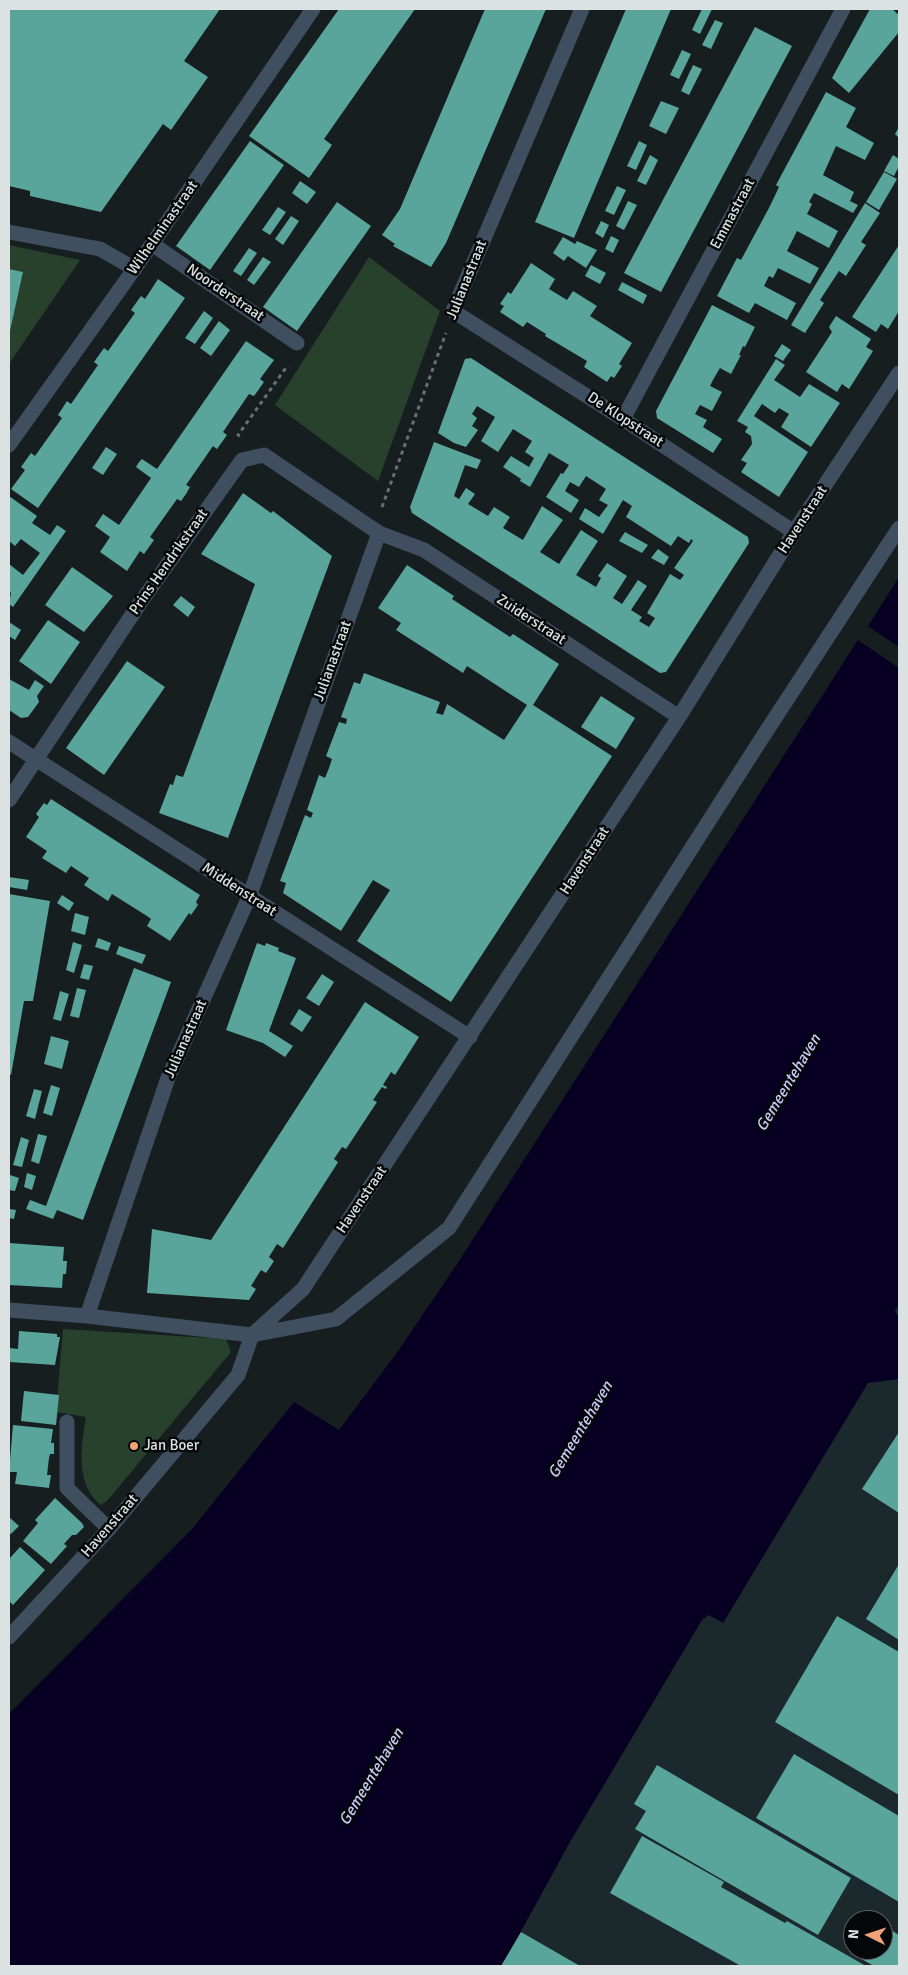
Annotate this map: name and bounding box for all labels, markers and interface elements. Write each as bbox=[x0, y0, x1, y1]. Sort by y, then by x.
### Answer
street label: Emmastraat bbox=[707, 176, 759, 252]
street label: Wilhelminastraat bbox=[124, 178, 202, 278]
street label: Julianastraat bbox=[443, 238, 491, 322]
street label: Noorderstraat bbox=[183, 260, 267, 326]
street label: De Klopstraat bbox=[584, 389, 666, 451]
street label: Havenstraat bbox=[774, 483, 832, 557]
street label: Prins Hendrikstraat bbox=[126, 506, 212, 618]
street label: Zuiderstraat bbox=[493, 591, 569, 649]
street label: Julianastraat bbox=[310, 618, 356, 704]
street label: Havenstraat bbox=[556, 824, 614, 898]
street label: Middenstraat bbox=[198, 859, 280, 921]
street label: Julianastraat bbox=[161, 997, 211, 1081]
water label: Gemeentehaven bbox=[753, 1031, 825, 1135]
street label: Havenstraat bbox=[333, 1163, 391, 1237]
water label: Gemeentehaven bbox=[545, 1378, 617, 1482]
place label: Jan Boer bbox=[144, 1437, 199, 1455]
marker: Jan Boer bbox=[128, 1440, 140, 1452]
street label: Havenstraat bbox=[78, 1491, 142, 1561]
water label: Gemeentehaven bbox=[336, 1725, 408, 1829]
north arrow bbox=[843, 1910, 893, 1960]
text: N bbox=[845, 1929, 862, 1939]

